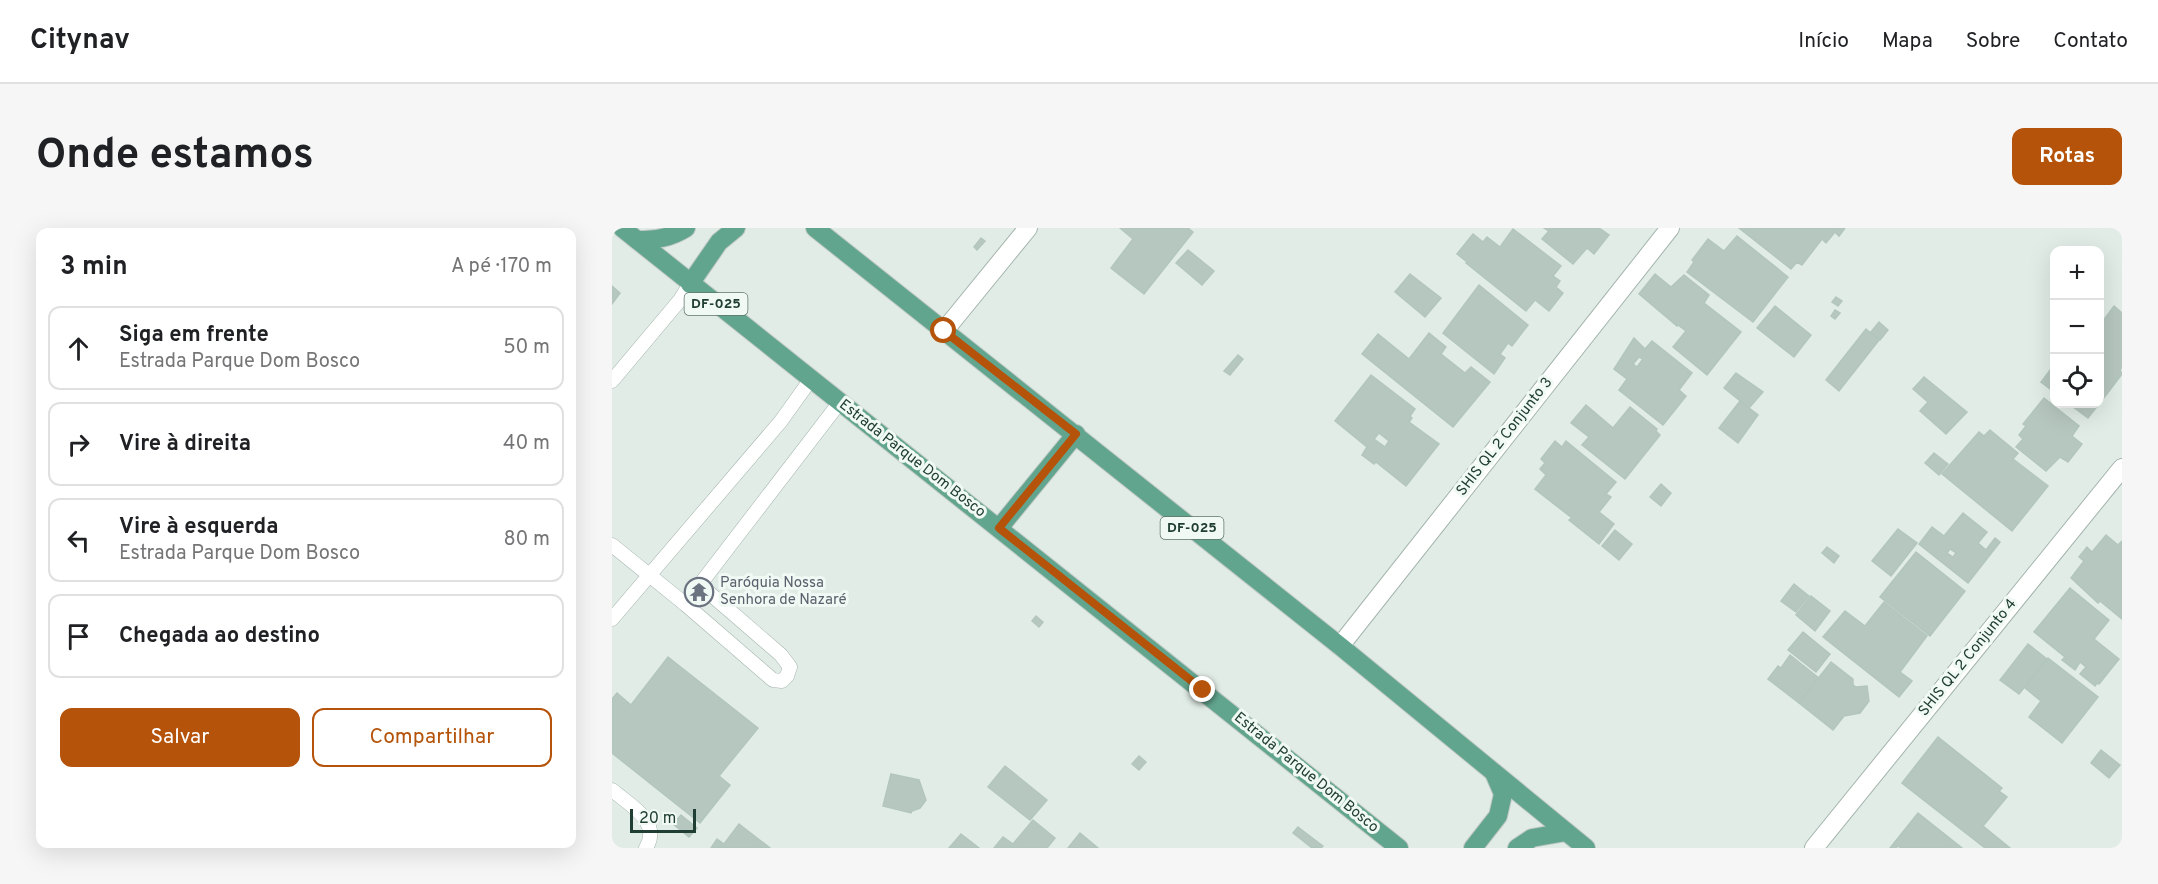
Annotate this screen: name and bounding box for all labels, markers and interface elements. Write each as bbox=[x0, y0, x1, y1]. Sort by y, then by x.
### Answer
text: Citynav bbox=[30, 23, 130, 59]
text: Início bbox=[1798, 28, 1849, 55]
text: Mapa bbox=[1882, 28, 1933, 55]
text: Sobre bbox=[1966, 28, 2020, 55]
text: Contato bbox=[2053, 28, 2128, 55]
button: Rotas bbox=[2012, 128, 2122, 185]
text: Onde estamos bbox=[36, 130, 314, 183]
map controls bbox=[2050, 246, 2104, 408]
button: + bbox=[2050, 246, 2104, 300]
text: 3 min bbox=[60, 251, 128, 284]
text: A pé · 170 m bbox=[451, 254, 552, 280]
road number: DF-025 bbox=[684, 293, 748, 315]
button: − bbox=[2050, 300, 2104, 354]
route start bbox=[930, 317, 956, 343]
text: Siga em frente bbox=[119, 322, 269, 349]
icon: ahead bbox=[62, 332, 95, 365]
text: 50 m bbox=[503, 335, 550, 361]
text: Estrada Parque Dom Bosco bbox=[119, 349, 360, 375]
button: locate bbox=[2050, 354, 2104, 408]
street label: SHIS QL 2 Conjunto 3 bbox=[1453, 374, 1557, 500]
street label: Estrada Parque Dom Bosco bbox=[835, 396, 989, 522]
icon: right bbox=[62, 428, 95, 461]
text: Vire à direita bbox=[119, 431, 251, 458]
text: 40 m bbox=[503, 431, 550, 457]
text: Vire à esquerda bbox=[119, 514, 278, 541]
road number: DF-025 bbox=[1160, 517, 1224, 539]
icon: left bbox=[62, 524, 95, 557]
text: 80 m bbox=[504, 527, 550, 553]
text: Estrada Parque Dom Bosco bbox=[119, 541, 360, 567]
place label: Paróquia Nossa Senhora de Nazaré bbox=[720, 574, 847, 610]
temple icon: Paróquia Nossa Senhora de Nazaré bbox=[683, 576, 715, 608]
street label: SHIS QL 2 Conjunto 4 bbox=[1915, 595, 2021, 721]
icon: arrive bbox=[62, 620, 95, 653]
text: Chegada ao destino bbox=[119, 623, 320, 650]
route end bbox=[1189, 676, 1215, 702]
button: Salvar bbox=[60, 708, 300, 767]
button: Compartilhar bbox=[312, 708, 552, 767]
street label: Estrada Parque Dom Bosco bbox=[1230, 709, 1382, 837]
scale bar bbox=[630, 806, 696, 834]
text: 20 m bbox=[639, 809, 676, 829]

